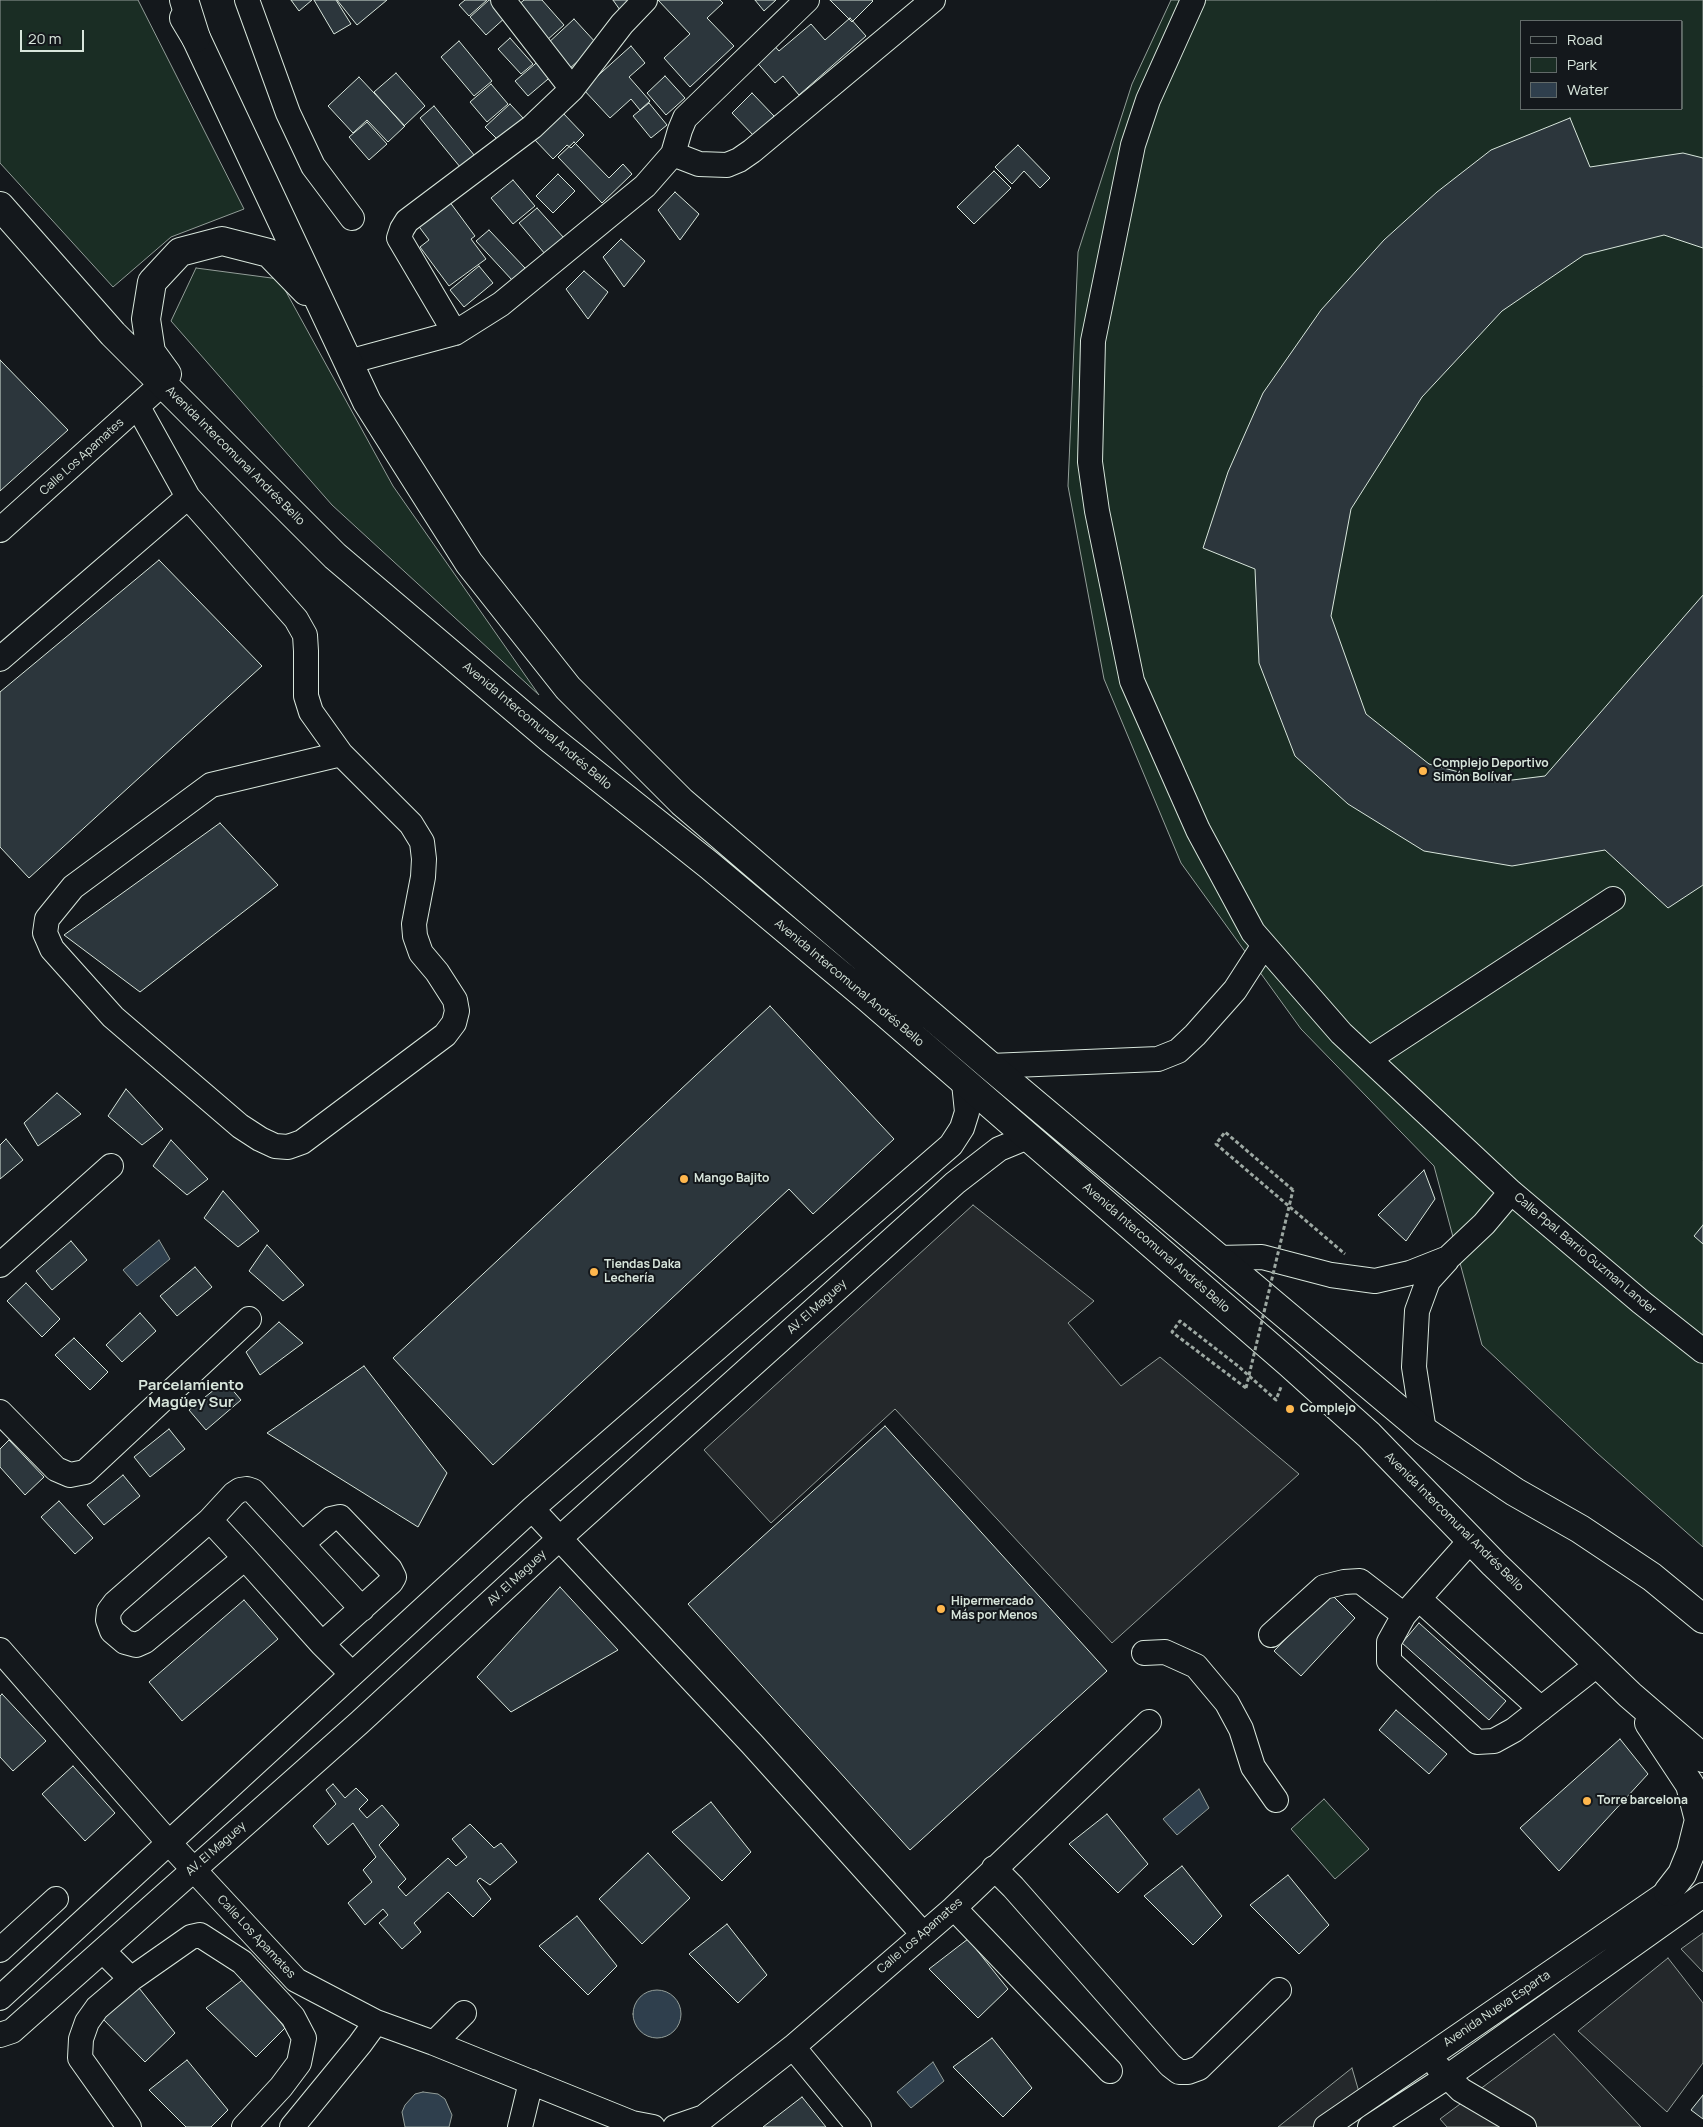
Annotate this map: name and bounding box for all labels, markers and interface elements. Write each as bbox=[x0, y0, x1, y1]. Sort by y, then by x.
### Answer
scale bar bbox=[22, 20, 86, 52]
legend bbox=[1520, 20, 1683, 110]
text: 20 m bbox=[28, 28, 61, 49]
text: Road bbox=[1567, 29, 1603, 50]
text: Park bbox=[1567, 54, 1597, 75]
text: Water bbox=[1567, 79, 1609, 100]
street label: Avenida Intercomunal Andrés Bello bbox=[163, 384, 307, 528]
street label: Calle Los Apamates bbox=[37, 415, 127, 499]
street label: Avenida Intercomunal Andrés Bello bbox=[459, 659, 615, 793]
place label: Complejo Deportivo Simón Bolívar bbox=[1433, 757, 1549, 785]
marker: Complejo Deportivo Simón Bolívar bbox=[1417, 765, 1429, 777]
street label: Avenida Intercomunal Andrés Bello bbox=[771, 916, 927, 1050]
place label: Mango Bajito bbox=[694, 1172, 769, 1186]
marker: Mango Bajito bbox=[678, 1173, 690, 1185]
street label: Avenida Intercomunal Andrés Bello bbox=[1079, 1180, 1233, 1316]
street label: Calle Ppal. Barrio Guzman Lander bbox=[1511, 1190, 1659, 1318]
place label: Tiendas Daka Lechería bbox=[604, 1258, 681, 1286]
marker: Tiendas Daka Lechería bbox=[588, 1266, 600, 1278]
street label: AV. El Maguey bbox=[784, 1277, 850, 1337]
district label: Parcelamiento Magüey Sur bbox=[138, 1377, 244, 1412]
place label: Complejo bbox=[1300, 1402, 1356, 1416]
marker: Complejo bbox=[1284, 1403, 1296, 1415]
street label: Avenida Intercomunal Andrés Bello bbox=[1382, 1450, 1526, 1594]
street label: AV. El Maguey bbox=[485, 1547, 549, 1609]
place label: Hipermercado Más por Menos bbox=[951, 1595, 1038, 1623]
marker: Hipermercado Más por Menos bbox=[935, 1603, 947, 1615]
place label: Torre barcelona bbox=[1597, 1794, 1688, 1808]
marker: Torre barcelona bbox=[1581, 1795, 1593, 1807]
street label: AV. El Maguey bbox=[183, 1819, 249, 1879]
street label: Calle Los Apamates bbox=[214, 1893, 298, 1981]
street label: Calle Los Apamates bbox=[874, 1895, 966, 1977]
street label: Avenida Nueva Esparta bbox=[1441, 1968, 1553, 2050]

